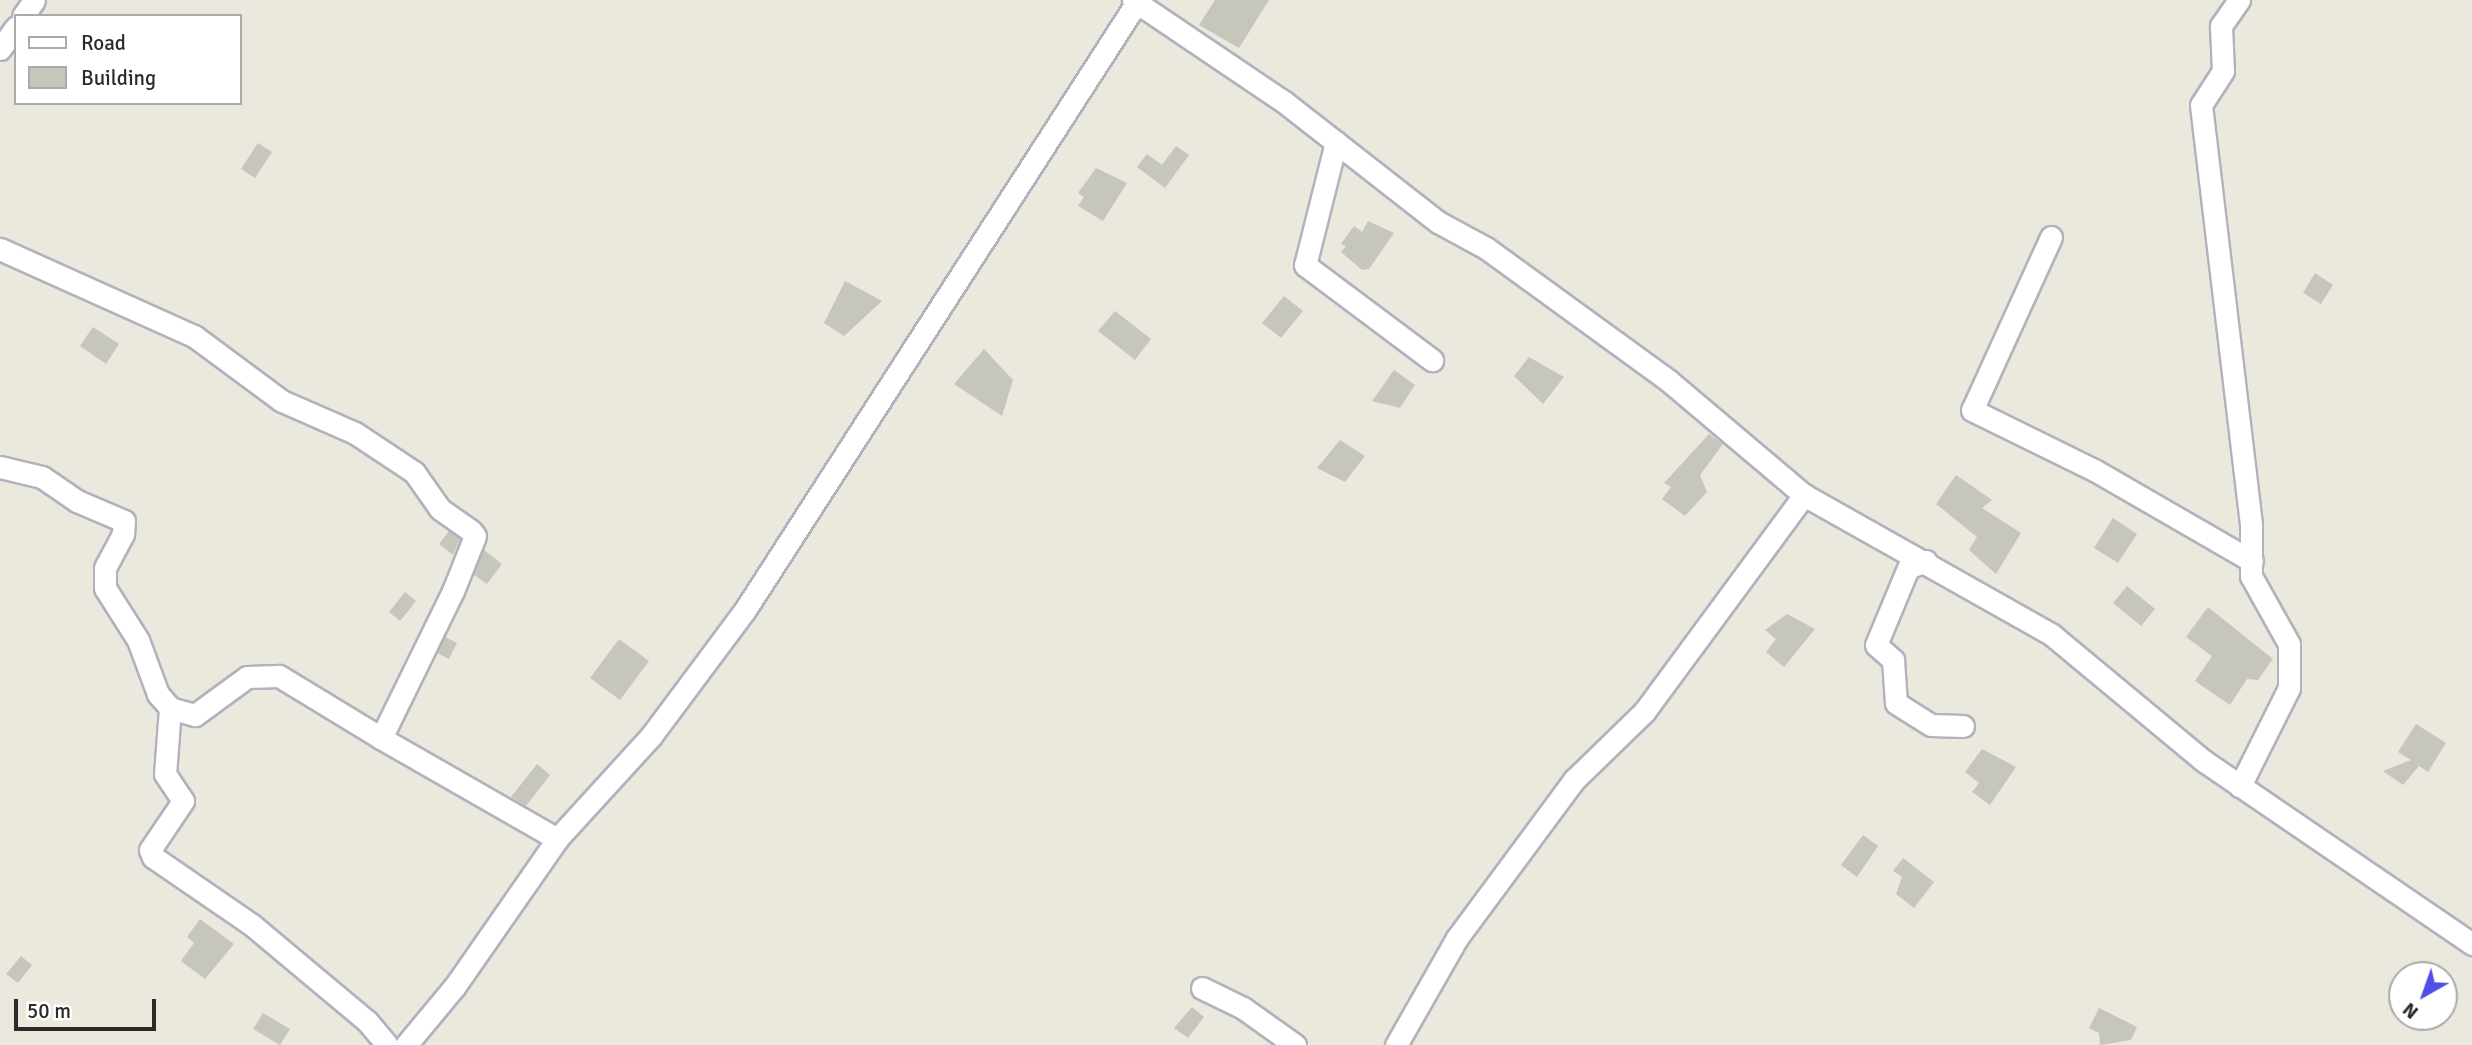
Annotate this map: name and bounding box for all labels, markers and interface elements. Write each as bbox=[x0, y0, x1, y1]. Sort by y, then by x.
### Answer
legend bbox=[14, 14, 242, 105]
text: Road bbox=[81, 30, 126, 56]
text: Building bbox=[81, 65, 156, 91]
north arrow bbox=[2388, 961, 2458, 1031]
scale bar bbox=[18, 986, 159, 1030]
text: N bbox=[2398, 997, 2424, 1024]
text: 50 m bbox=[27, 998, 71, 1024]

